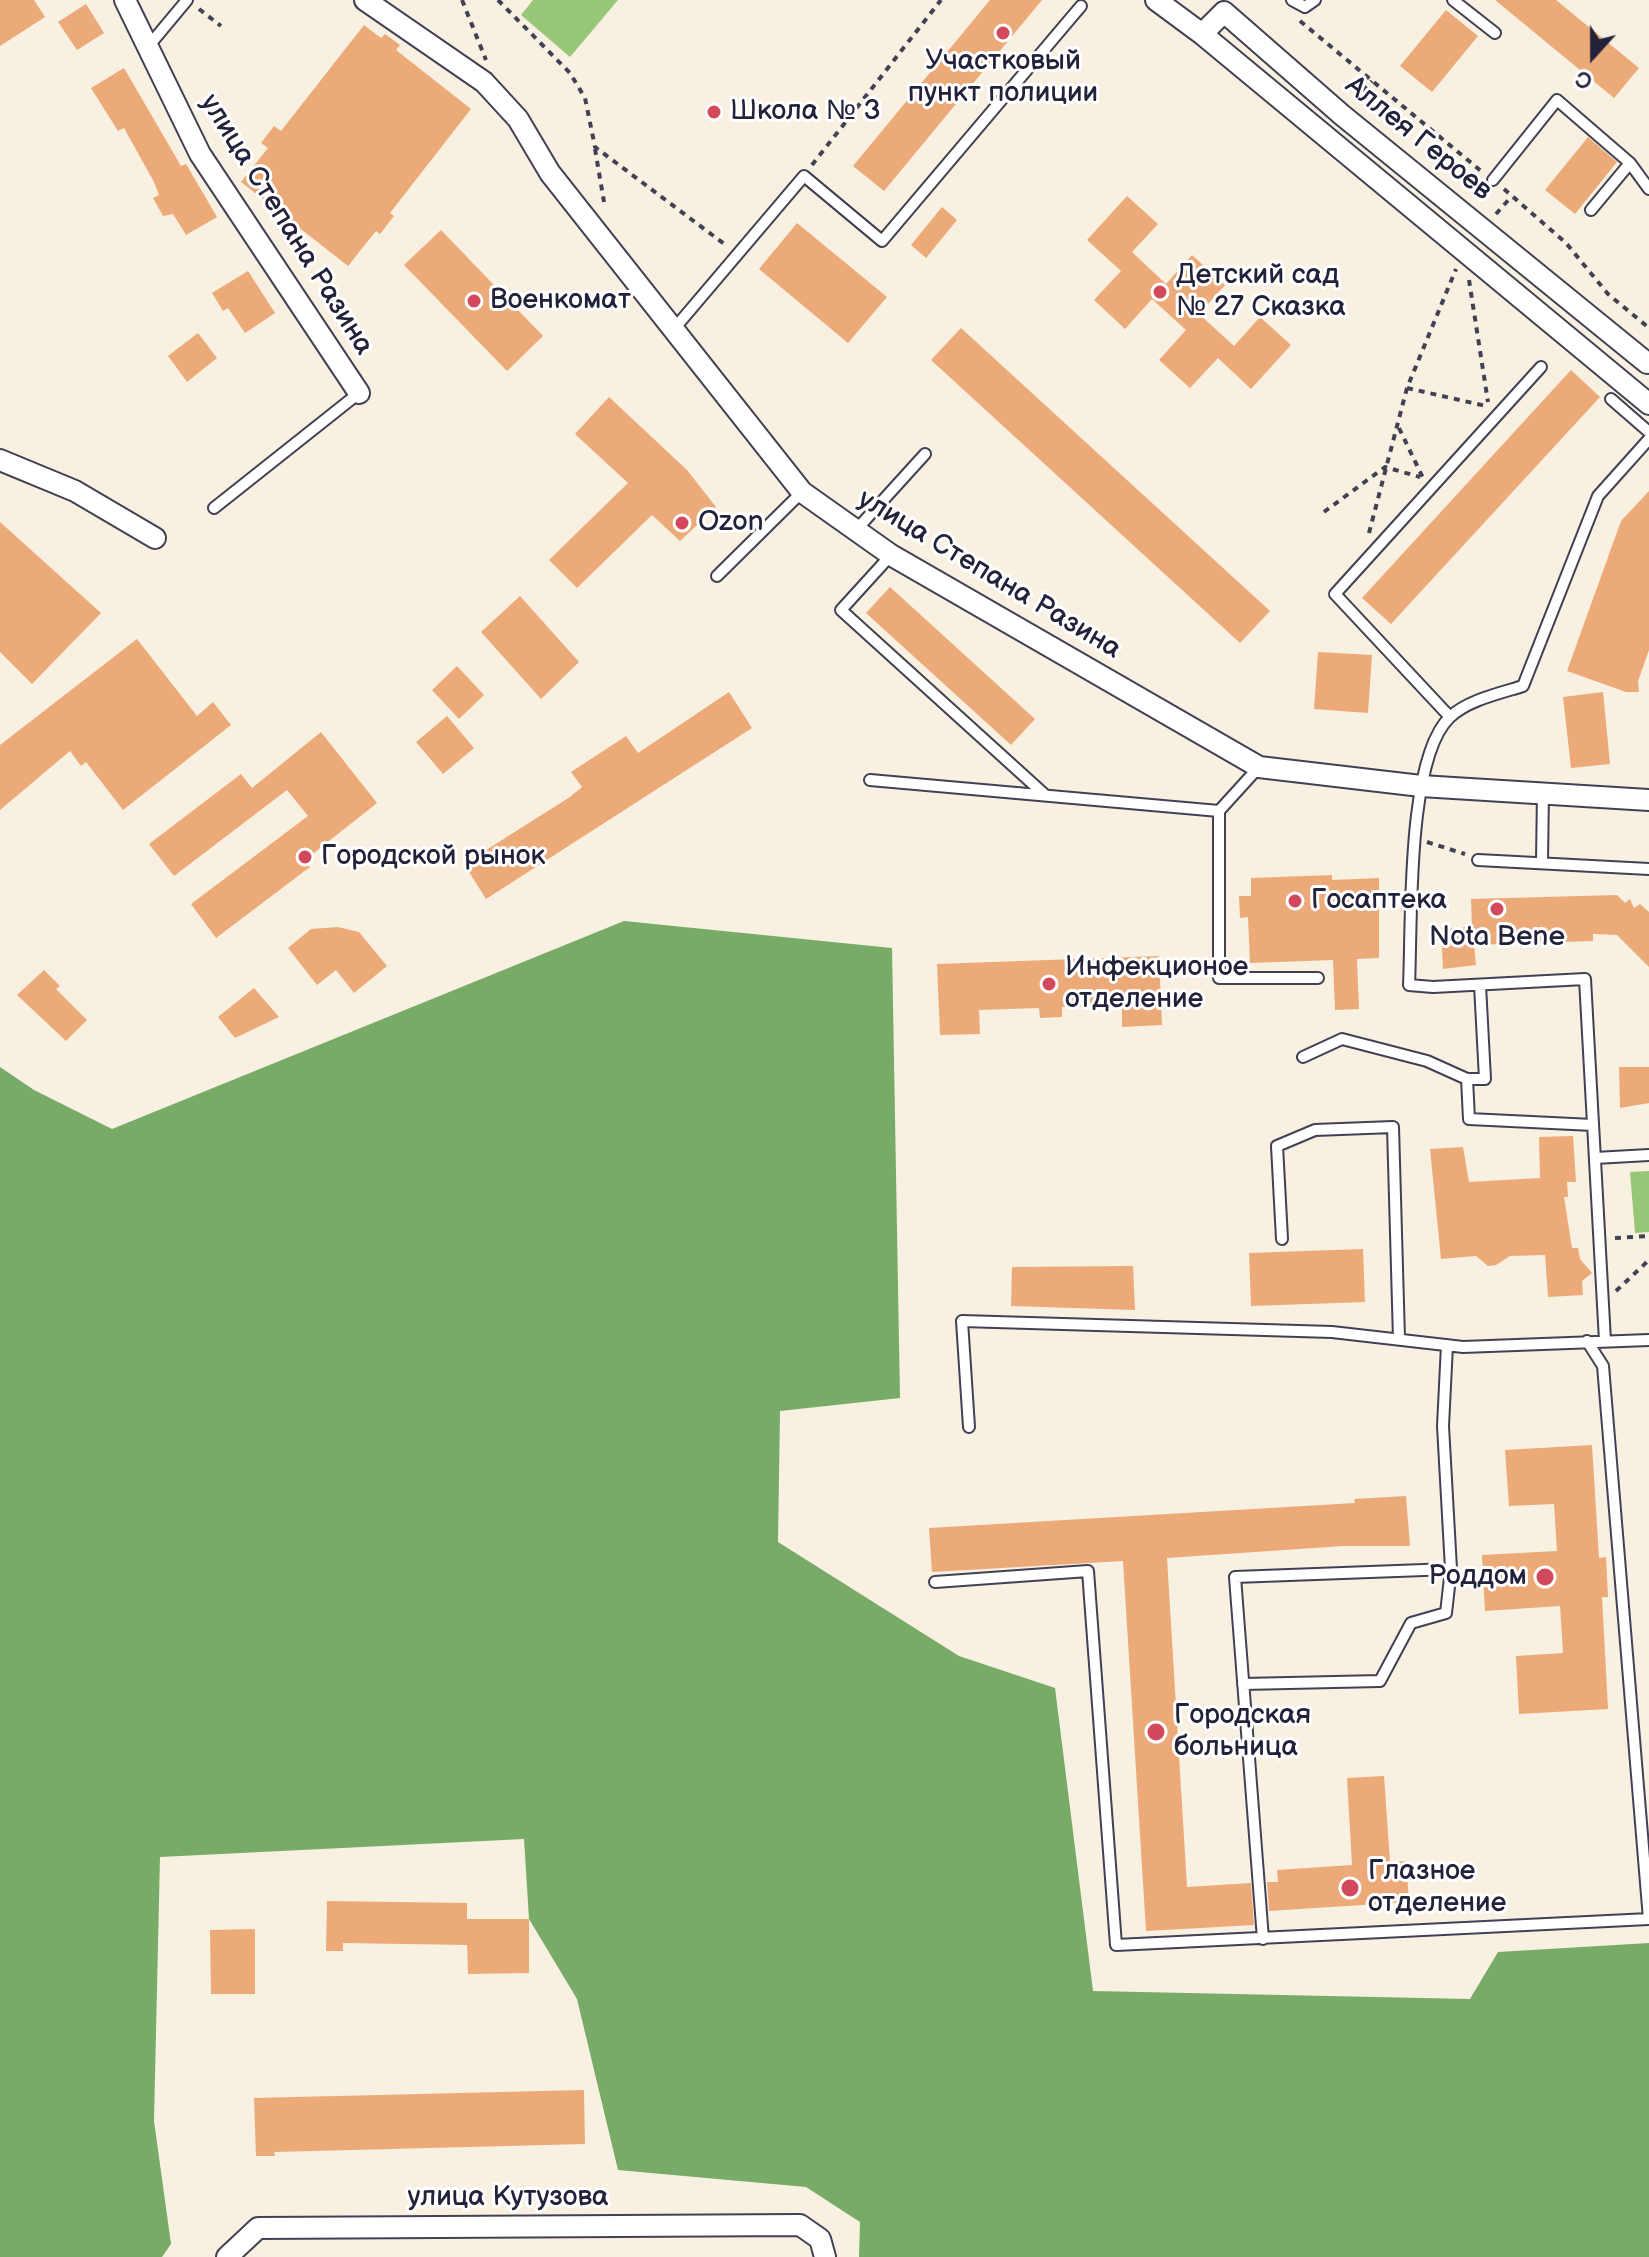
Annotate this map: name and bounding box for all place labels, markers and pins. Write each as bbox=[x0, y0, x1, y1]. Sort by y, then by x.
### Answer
marker: Участковый пункт полиции bbox=[994, 24, 1012, 42]
place label: Участковый пункт полиции bbox=[908, 45, 1098, 111]
place label: Школа № 3 bbox=[730, 95, 881, 129]
marker: Школа № 3 bbox=[705, 103, 723, 121]
place label: Детский сад № 27 Сказка bbox=[1176, 259, 1346, 325]
marker: Детский сад № 27 Сказка bbox=[1151, 283, 1169, 301]
place label: Военкомат bbox=[490, 284, 631, 318]
marker: Военкомат bbox=[465, 292, 483, 310]
place label: Ozon bbox=[698, 506, 764, 540]
marker: Ozon bbox=[673, 514, 691, 532]
place label: Городской рынок bbox=[321, 840, 545, 874]
marker: Городской рынок bbox=[296, 848, 314, 866]
place label: Госаптека bbox=[1311, 884, 1447, 918]
marker: Госаптека bbox=[1286, 892, 1304, 910]
marker: Nota Bene bbox=[1488, 900, 1506, 918]
place label: Nota Bene bbox=[1429, 921, 1565, 955]
place label: Инфекционое отделение bbox=[1065, 951, 1248, 1017]
marker: Инфекционое отделение bbox=[1040, 975, 1058, 993]
place label: Роддом bbox=[1428, 1560, 1527, 1594]
marker: Роддом bbox=[1534, 1566, 1556, 1588]
place label: Городская больница bbox=[1174, 1699, 1311, 1765]
marker: Городская больница bbox=[1145, 1721, 1167, 1743]
place label: Глазное отделение bbox=[1368, 1855, 1506, 1921]
marker: Глазное отделение bbox=[1339, 1877, 1361, 1899]

